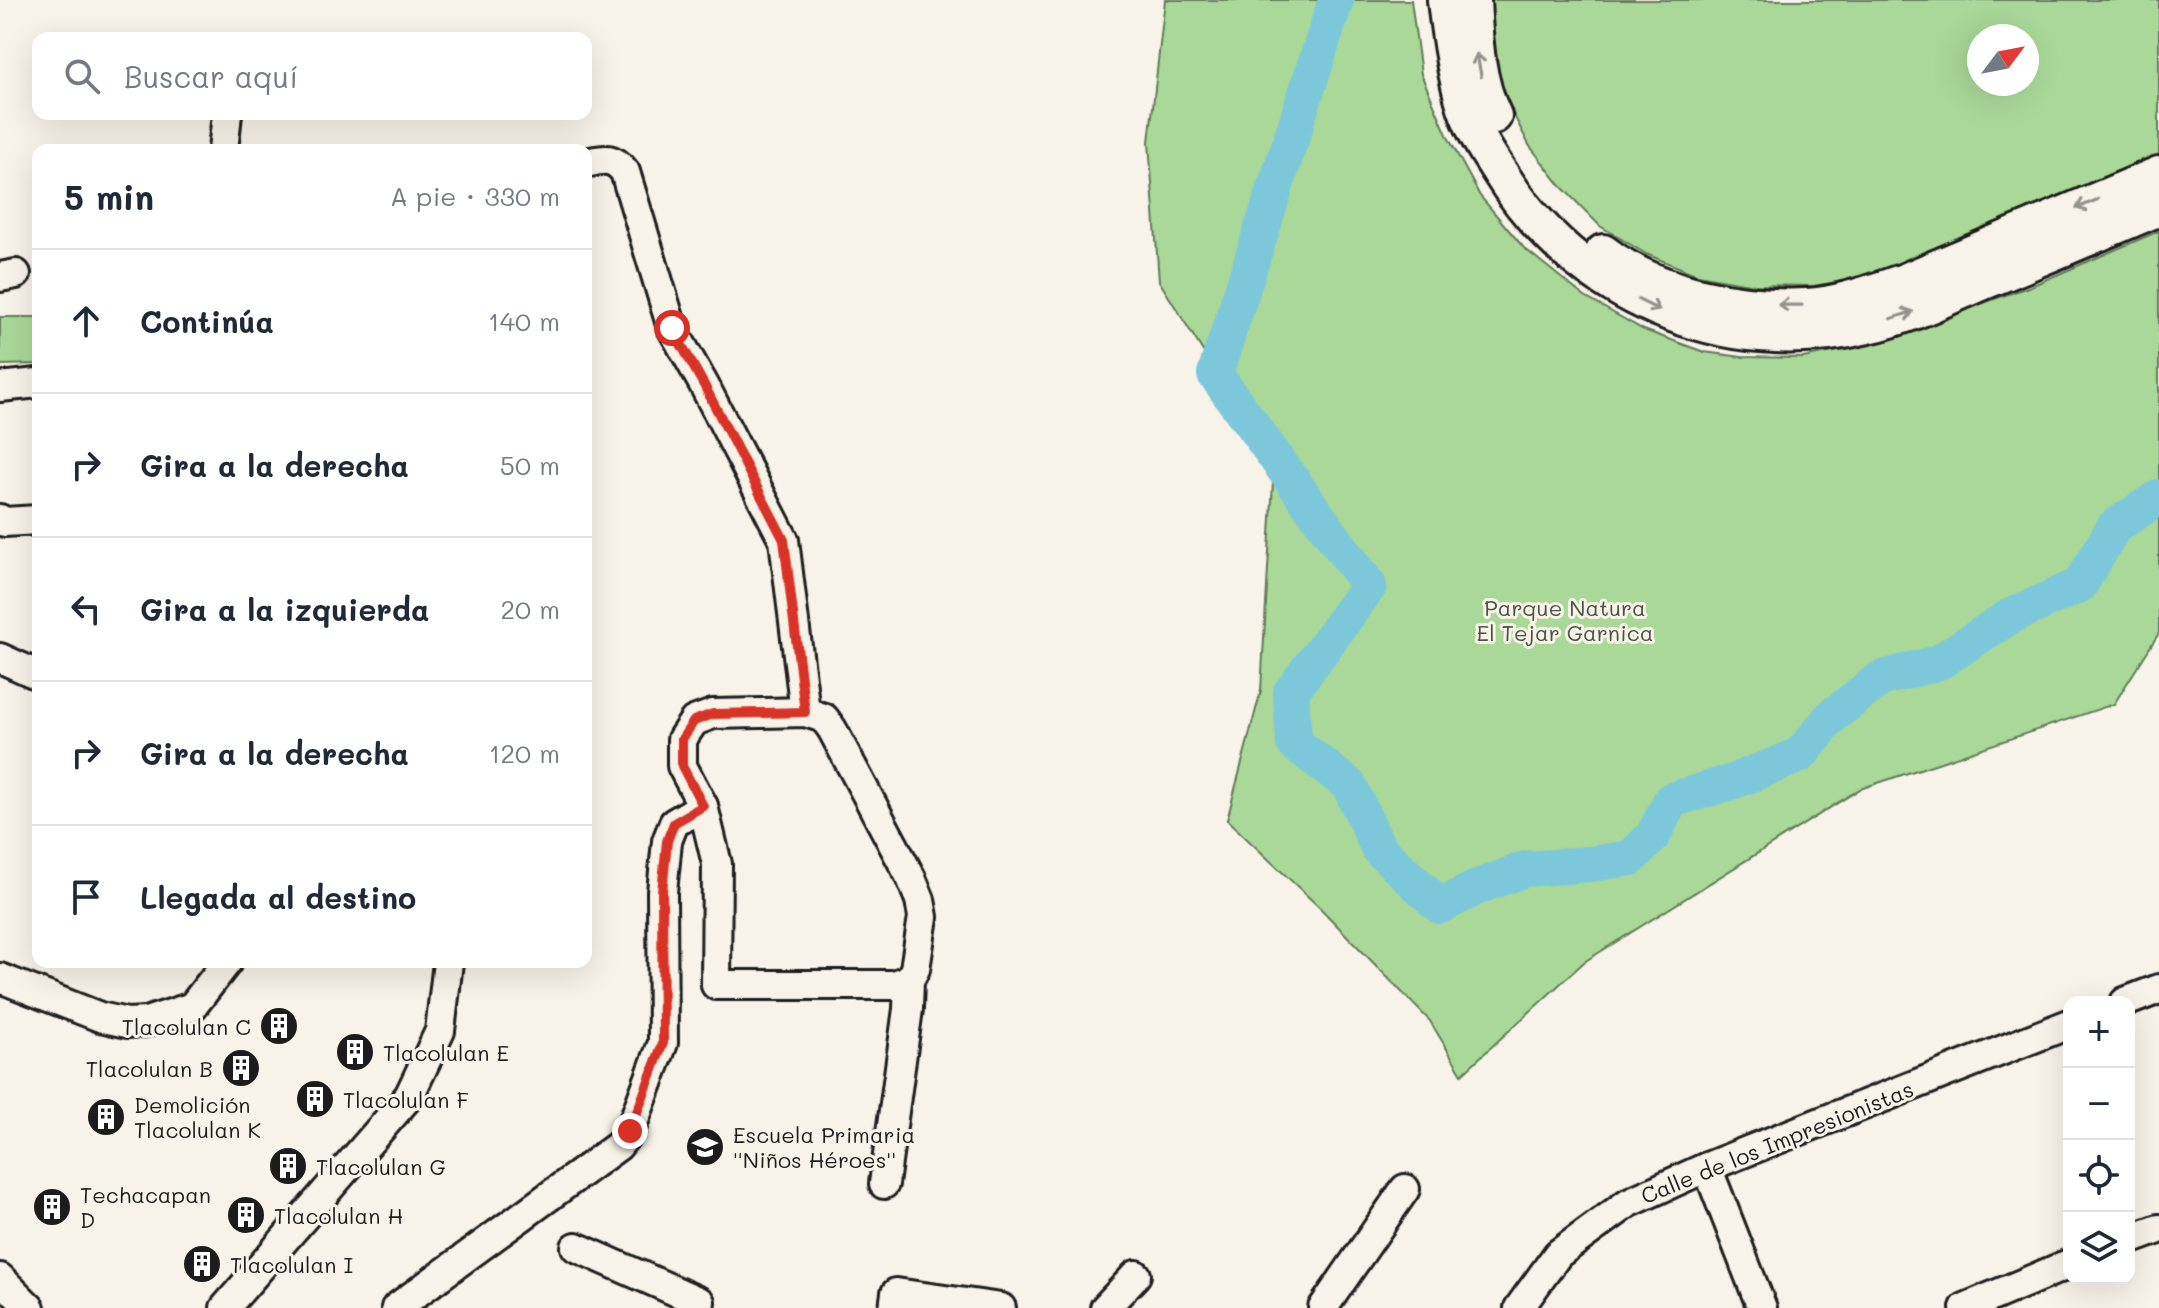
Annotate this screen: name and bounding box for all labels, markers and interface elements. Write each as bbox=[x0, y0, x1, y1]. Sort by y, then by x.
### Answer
north arrow bbox=[1967, 24, 2039, 96]
search box bbox=[32, 32, 592, 120]
one-way arrow bbox=[1471, 52, 1486, 78]
icon: search bbox=[60, 54, 104, 98]
text: Buscar aquí bbox=[124, 56, 298, 96]
text: 5 min bbox=[64, 174, 154, 219]
text: A pie · 330 m bbox=[390, 179, 560, 213]
one-way arrow bbox=[2075, 197, 2100, 212]
one-way arrow bbox=[1637, 298, 1661, 313]
one-way arrow bbox=[1777, 298, 1804, 313]
icon: ahead bbox=[64, 299, 108, 343]
text: Continúa bbox=[140, 301, 274, 341]
text: 140 m bbox=[488, 304, 560, 338]
one-way arrow bbox=[1889, 307, 1914, 322]
route start bbox=[654, 310, 690, 346]
icon: right bbox=[64, 443, 108, 487]
text: Gira a la derecha bbox=[140, 445, 409, 485]
text: 50 m bbox=[500, 448, 560, 482]
icon: left bbox=[64, 587, 108, 631]
text: Gira a la izquierda bbox=[140, 589, 429, 629]
text: 20 m bbox=[500, 592, 560, 626]
park label: Parque Natura El Tejar Garnica bbox=[1477, 593, 1653, 647]
icon: right bbox=[64, 731, 108, 775]
text: Gira a la derecha bbox=[140, 733, 409, 773]
text: 120 m bbox=[489, 736, 560, 770]
icon: arrive bbox=[64, 875, 108, 919]
text: Llegada al destino bbox=[140, 877, 416, 917]
map controls bbox=[2063, 996, 2135, 1284]
button: + bbox=[2063, 996, 2135, 1068]
building icon: Tlacolulan C bbox=[258, 1005, 300, 1047]
place label: Tlacolulan C bbox=[122, 1012, 251, 1041]
building icon: Tlacolulan E bbox=[334, 1031, 376, 1073]
place label: Tlacolulan E bbox=[383, 1038, 509, 1067]
building icon: Tlacolulan B bbox=[220, 1047, 262, 1089]
place label: Tlacolulan B bbox=[86, 1054, 213, 1083]
button: − bbox=[2063, 1068, 2135, 1140]
street label: Calle de los Impresionistas bbox=[1636, 1074, 1918, 1210]
building icon: Tlacolulan F bbox=[294, 1078, 336, 1120]
place label: Tlacolulan F bbox=[343, 1085, 469, 1114]
place label: Demolición Tlacolulan K bbox=[134, 1090, 261, 1144]
building icon: Demolición Tlacolulan K bbox=[85, 1096, 127, 1138]
route end bbox=[612, 1113, 648, 1149]
place label: Escuela Primaria ''Niños Héroes'' bbox=[733, 1120, 915, 1174]
school or university icon: Escuela Primaria ''Niños Héroes'' bbox=[684, 1126, 726, 1168]
button: locate bbox=[2063, 1140, 2135, 1212]
building icon: Tlacolulan G bbox=[267, 1145, 309, 1187]
place label: Tlacolulan G bbox=[316, 1152, 446, 1181]
place label: Techacapan D bbox=[80, 1180, 211, 1234]
building icon: Techacapan D bbox=[31, 1186, 73, 1228]
building icon: Tlacolulan H bbox=[225, 1194, 267, 1236]
place label: Tlacolulan H bbox=[274, 1201, 403, 1230]
button: layers bbox=[2063, 1212, 2135, 1284]
building icon: Tlacolulan I bbox=[181, 1243, 223, 1285]
place label: Tlacolulan I bbox=[230, 1250, 353, 1279]

